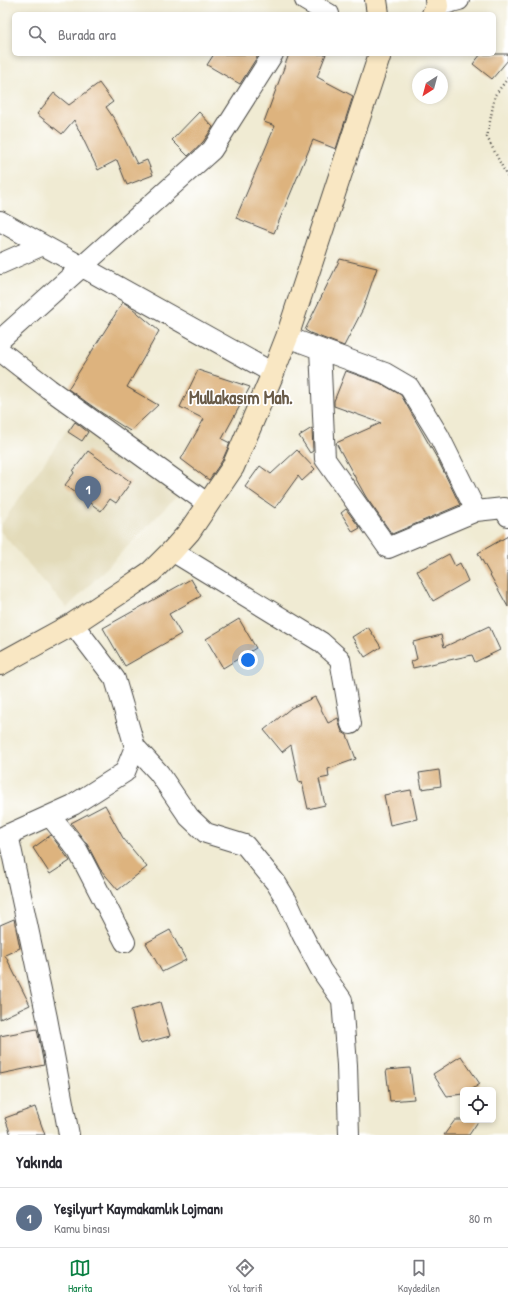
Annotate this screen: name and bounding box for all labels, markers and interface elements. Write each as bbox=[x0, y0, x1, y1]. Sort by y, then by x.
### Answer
search box bbox=[12, 12, 496, 56]
icon: search bbox=[26, 23, 48, 45]
text: Burada ara bbox=[58, 24, 116, 45]
north arrow bbox=[412, 68, 448, 104]
district label: Mullakasım Mah. bbox=[189, 385, 293, 410]
pin: 1 bbox=[75, 476, 101, 509]
your location bbox=[238, 650, 258, 670]
map controls bbox=[460, 1087, 496, 1123]
button: locate bbox=[460, 1087, 496, 1123]
text: Yakında bbox=[16, 1150, 62, 1173]
text: Yeşilyurt Kaymakamlık Lojmanı bbox=[54, 1198, 223, 1219]
text: 1 bbox=[27, 1209, 31, 1227]
text: 80 m bbox=[469, 1209, 492, 1227]
text: Kamu binası bbox=[54, 1219, 110, 1237]
tab: Harita bbox=[68, 1257, 92, 1295]
tab: Yol tarifi bbox=[228, 1257, 262, 1295]
tab: Kaydedilen bbox=[398, 1257, 440, 1295]

